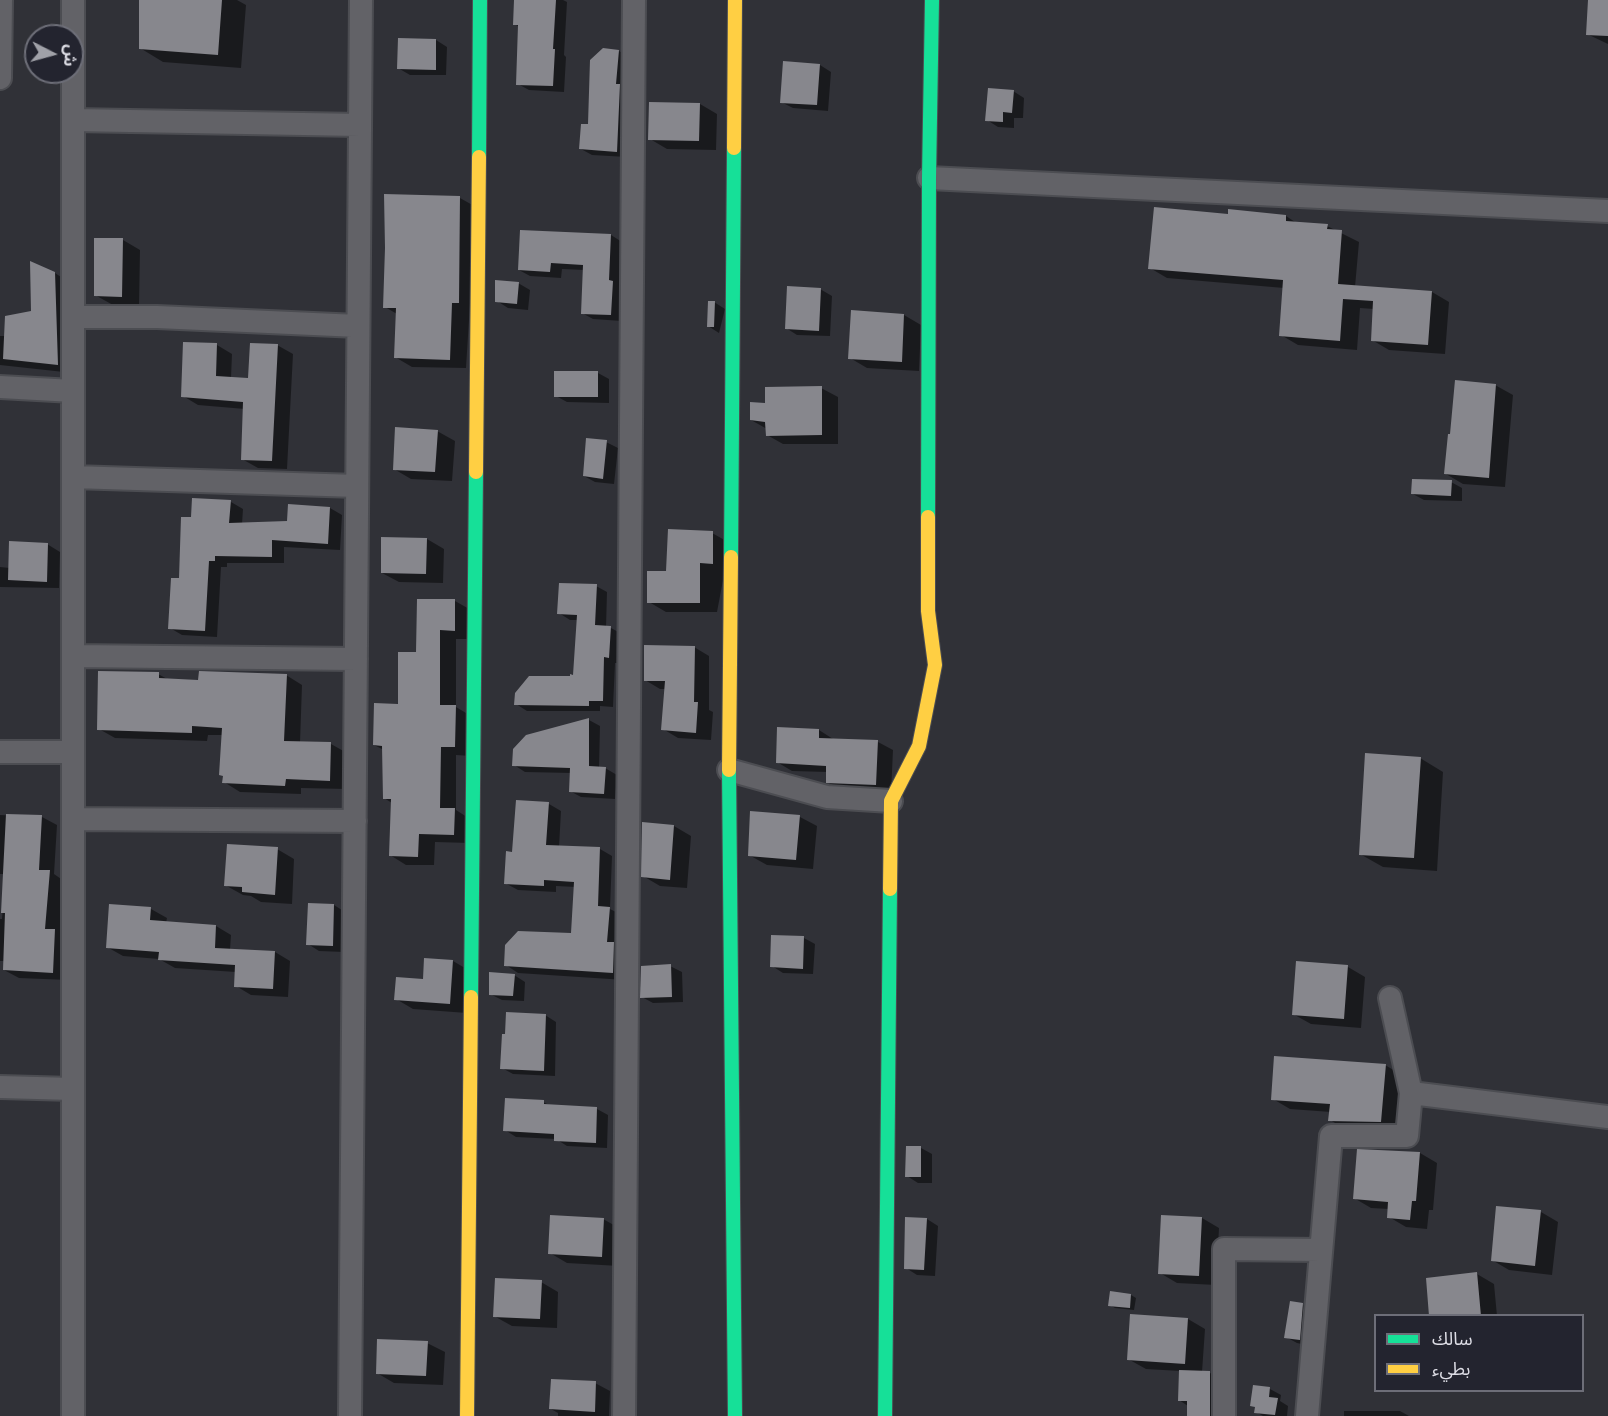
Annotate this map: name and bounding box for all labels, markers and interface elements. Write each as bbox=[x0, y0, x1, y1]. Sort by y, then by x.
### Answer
north arrow bbox=[24, 24, 84, 84]
text: ش bbox=[61, 44, 80, 68]
legend bbox=[1374, 1314, 1584, 1392]
text: سالك bbox=[1432, 1329, 1473, 1349]
text: بطيء bbox=[1432, 1359, 1470, 1379]

